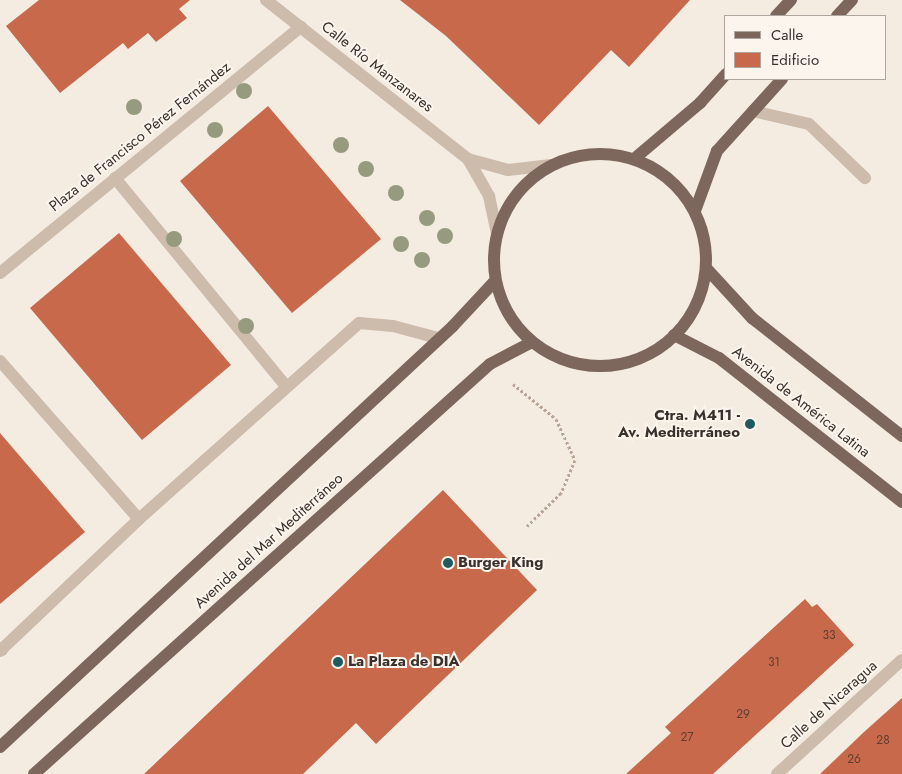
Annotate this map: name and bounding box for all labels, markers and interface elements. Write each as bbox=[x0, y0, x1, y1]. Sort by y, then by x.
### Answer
legend bbox=[724, 15, 887, 80]
street label: Calle Río Manzanares bbox=[318, 18, 436, 116]
text: Calle bbox=[771, 24, 803, 46]
text: Edificio bbox=[771, 49, 819, 71]
street label: Plaza de Francisco Pérez Fernández bbox=[46, 58, 234, 216]
street label: Avenida de América Latina bbox=[729, 343, 873, 461]
place label: Ctra. M411 - Av. Mediterráneo bbox=[618, 406, 740, 441]
marker: Ctra. M411 - Av. Mediterráneo bbox=[744, 418, 756, 430]
street label: Avenida del Mar Mediterráneo bbox=[191, 470, 347, 612]
place label: Burger King bbox=[458, 554, 543, 572]
marker: Burger King bbox=[442, 557, 454, 569]
house number: 33 bbox=[822, 629, 836, 643]
place label: La Plaza de DIA bbox=[348, 653, 460, 671]
marker: La Plaza de DIA bbox=[332, 656, 344, 668]
house number: 31 bbox=[768, 656, 780, 670]
street label: Calle de Nicaragua bbox=[777, 657, 881, 753]
house number: 29 bbox=[736, 708, 750, 722]
house number: 27 bbox=[680, 731, 694, 745]
house number: 28 bbox=[876, 734, 890, 748]
house number: 26 bbox=[847, 753, 861, 767]

